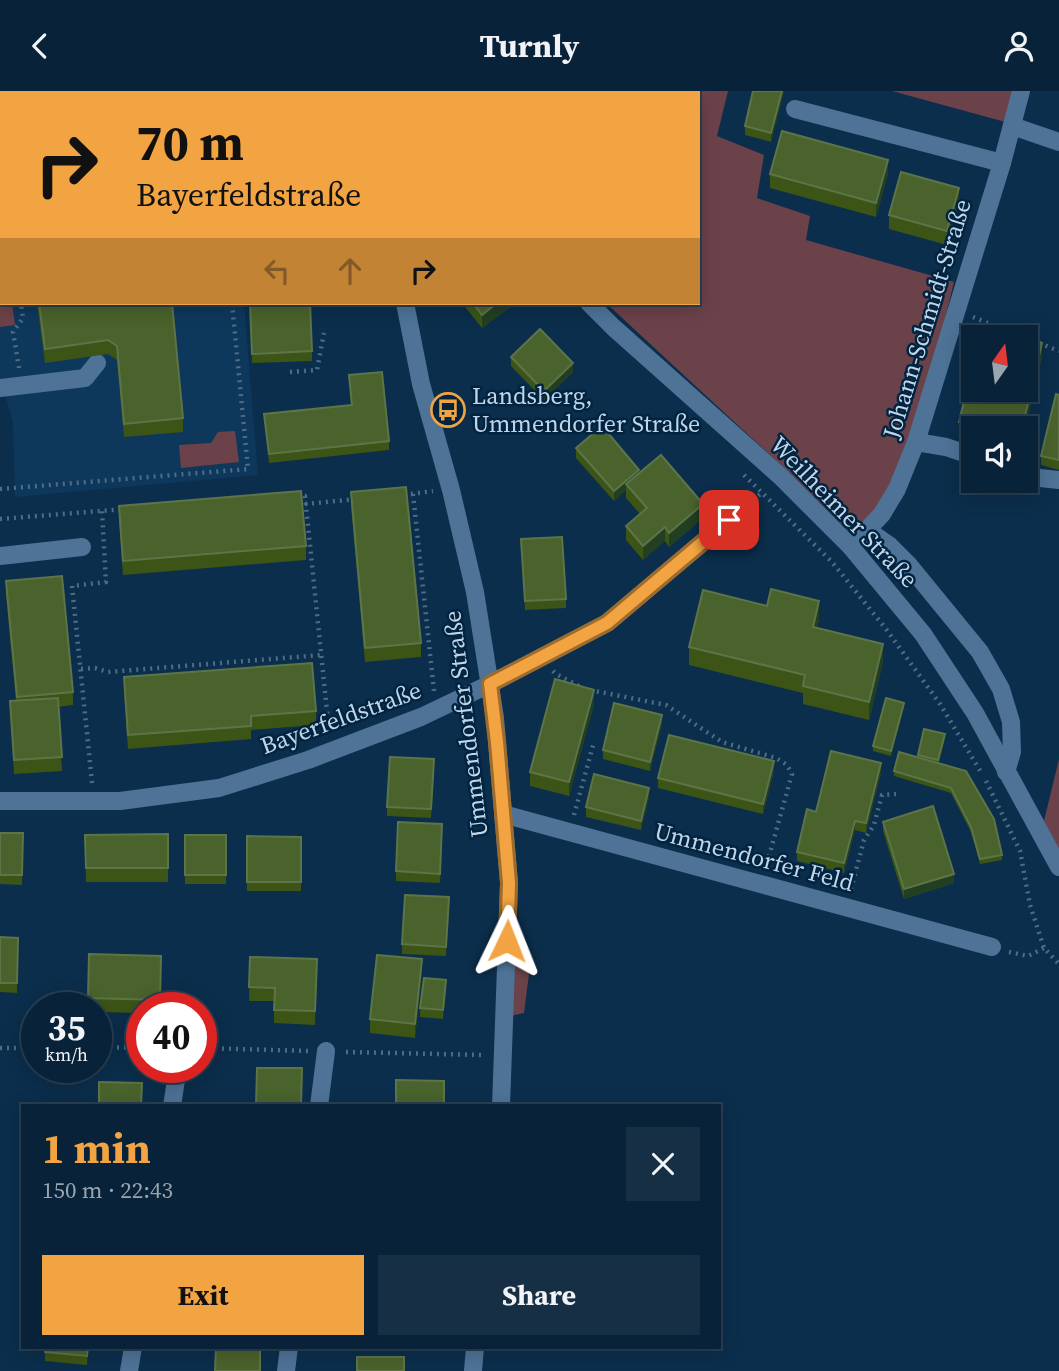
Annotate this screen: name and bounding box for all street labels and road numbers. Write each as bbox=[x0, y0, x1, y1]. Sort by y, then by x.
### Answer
street label: Johann-Schmidt-Straße bbox=[874, 195, 979, 444]
street label: Weilheimer Straße bbox=[763, 428, 926, 595]
street label: Ummendorfer Straße bbox=[435, 609, 496, 839]
street label: Bayerfeldstraße bbox=[256, 673, 426, 762]
street label: Ummendorfer Feld bbox=[651, 814, 858, 899]

